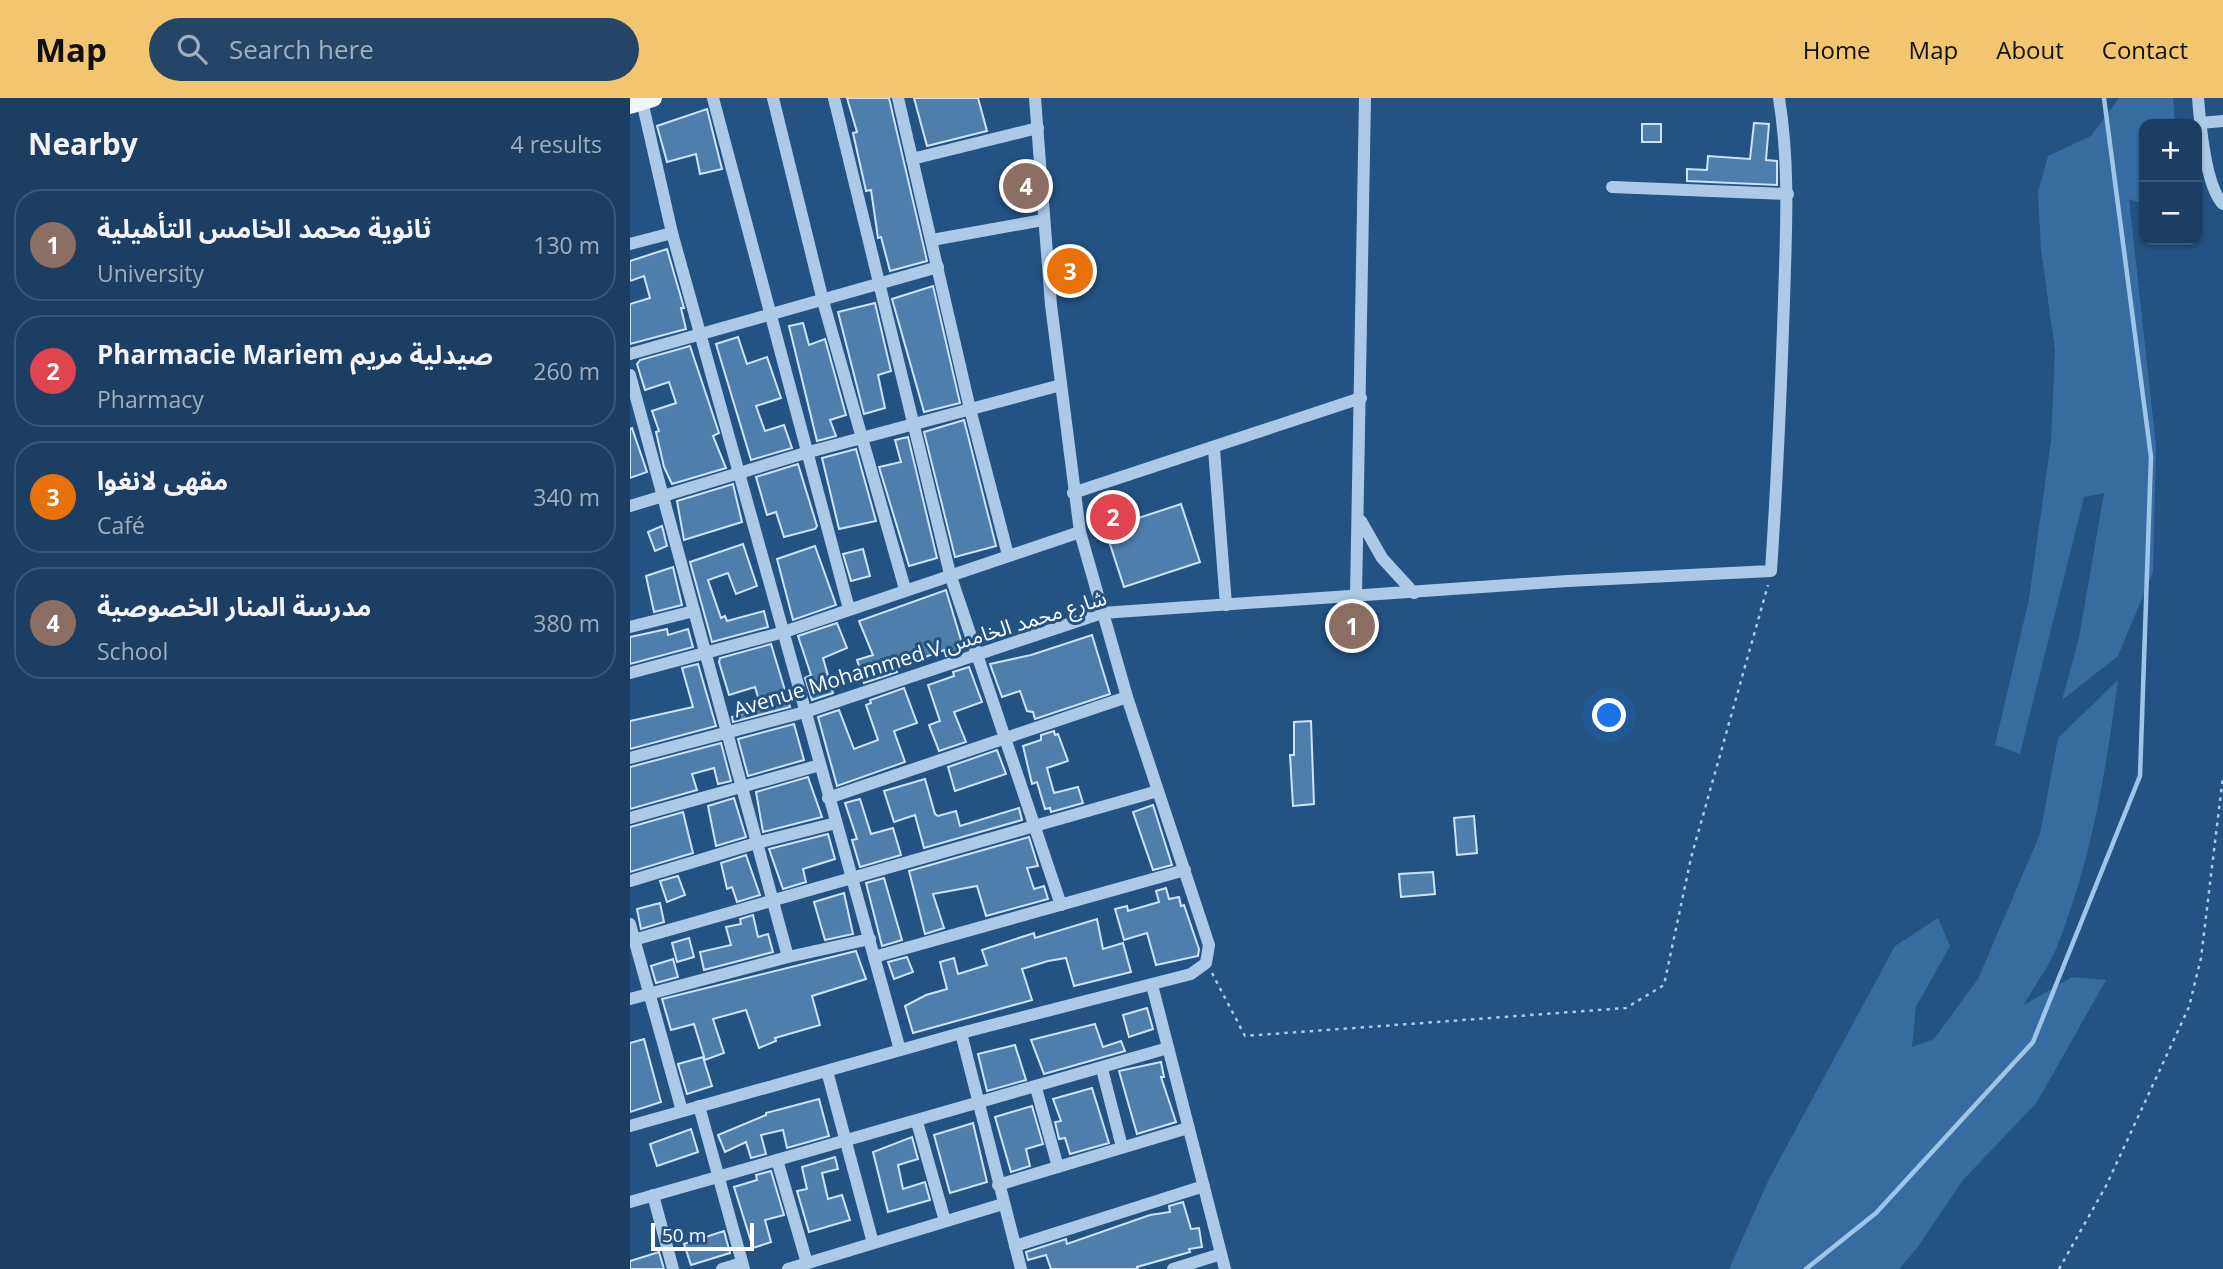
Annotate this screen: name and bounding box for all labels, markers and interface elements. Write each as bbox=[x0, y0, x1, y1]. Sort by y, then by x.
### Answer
search box bbox=[149, 18, 639, 81]
text: Map bbox=[35, 27, 107, 72]
icon: search bbox=[173, 30, 211, 68]
text: Search here bbox=[229, 31, 374, 67]
text: Home bbox=[1803, 33, 1871, 66]
text: Map bbox=[1909, 33, 1958, 66]
text: About bbox=[1996, 33, 2064, 66]
text: Contact bbox=[2102, 33, 2188, 66]
map controls bbox=[2139, 119, 2202, 245]
button: + bbox=[2139, 119, 2202, 182]
text: Nearby bbox=[28, 123, 138, 164]
text: 4 results bbox=[511, 128, 602, 160]
pin: 4 bbox=[1003, 160, 1049, 212]
button: − bbox=[2139, 182, 2202, 245]
text: ثانوية محمد الخامس التأهيلية bbox=[97, 210, 431, 246]
text: 1 bbox=[46, 229, 60, 261]
text: 130 m bbox=[533, 229, 600, 261]
pin: 3 bbox=[1047, 245, 1093, 297]
text: University bbox=[97, 257, 204, 289]
text: Pharmacie Mariem صيدلية مريم bbox=[97, 336, 493, 372]
text: 2 bbox=[46, 355, 60, 387]
text: 260 m bbox=[533, 355, 600, 387]
text: Pharmacy bbox=[97, 383, 204, 415]
text: مقهى لانغوا bbox=[97, 462, 228, 498]
text: 3 bbox=[46, 481, 60, 513]
text: 340 m bbox=[533, 481, 600, 513]
pin: 2 bbox=[1090, 491, 1136, 543]
text: Café bbox=[97, 509, 145, 541]
street label: Avenue Mohammed V شارع محمد الخامس bbox=[730, 583, 1110, 725]
text: مدرسة المنار الخصوصية bbox=[97, 588, 371, 624]
pin: 1 bbox=[1329, 600, 1375, 652]
text: 4 bbox=[46, 607, 60, 639]
text: 380 m bbox=[533, 607, 600, 639]
text: School bbox=[97, 635, 168, 667]
your location bbox=[1592, 698, 1626, 732]
scale bar bbox=[651, 1220, 754, 1252]
text: 50 m bbox=[662, 1222, 706, 1248]

